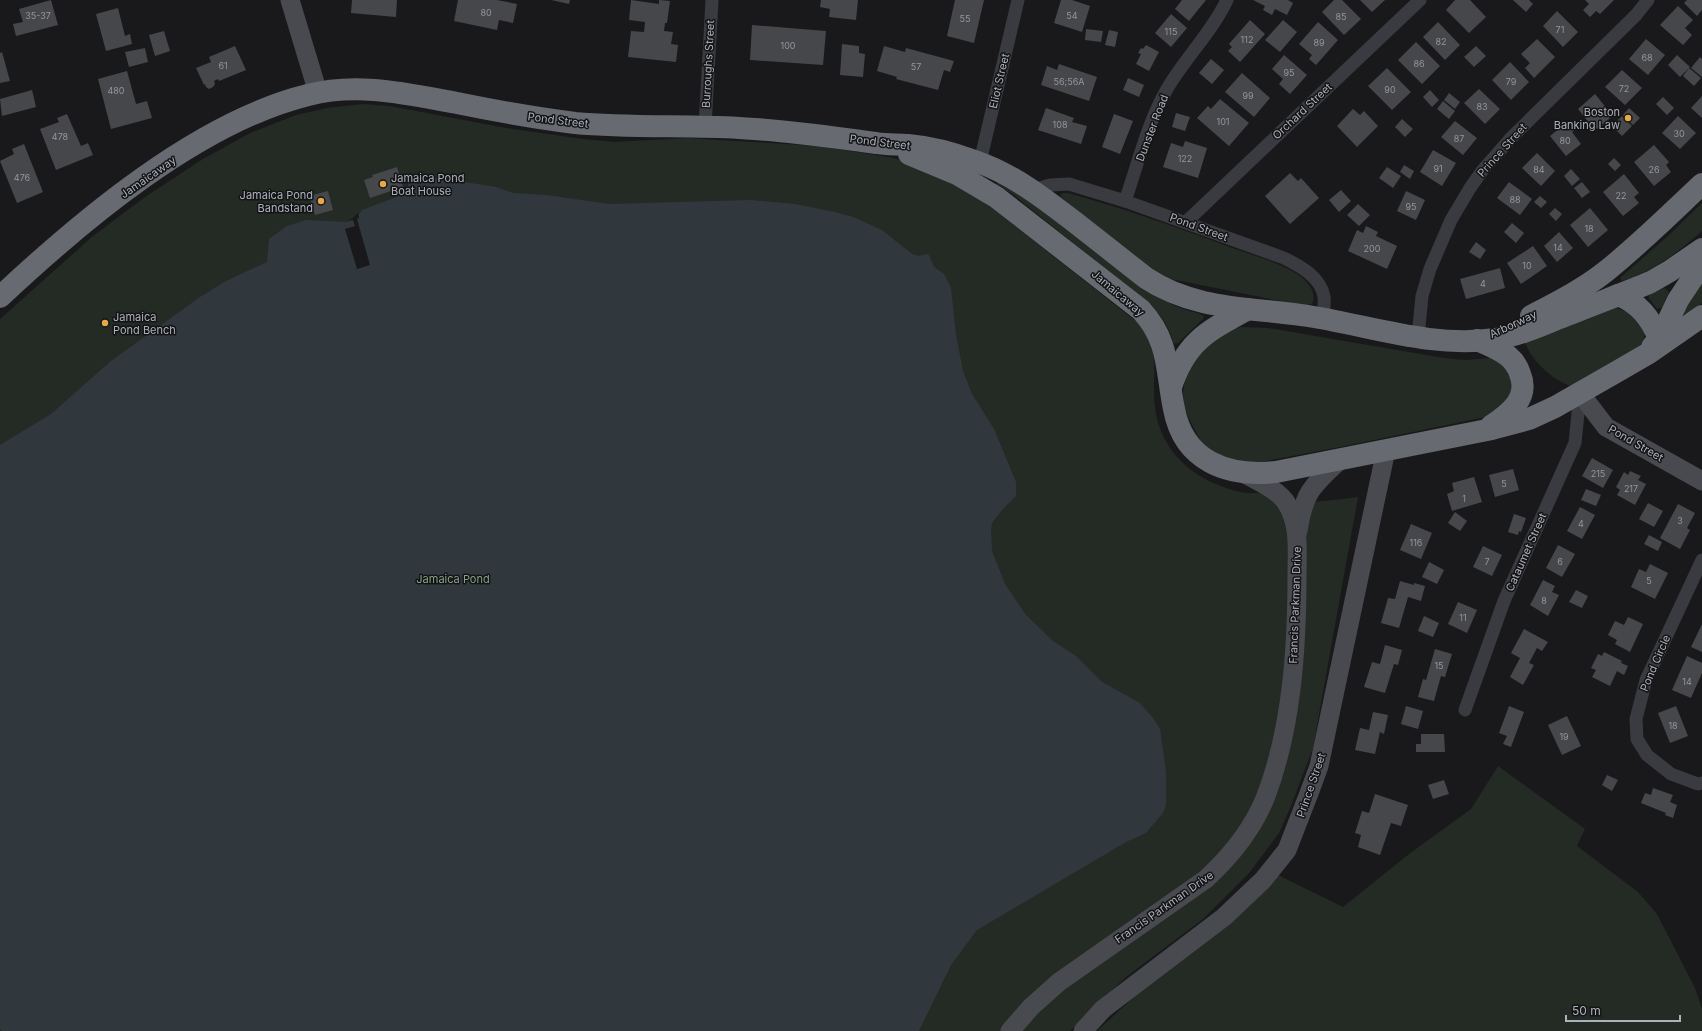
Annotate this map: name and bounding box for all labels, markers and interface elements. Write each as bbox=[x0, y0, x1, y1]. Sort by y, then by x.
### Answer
house number: 80 bbox=[480, 7, 492, 18]
house number: 35-37 bbox=[25, 10, 51, 21]
house number: 54 bbox=[1066, 10, 1078, 21]
house number: 85 bbox=[1335, 11, 1347, 22]
house number: 55 bbox=[960, 13, 970, 24]
street label: Burroughs Street bbox=[699, 19, 717, 108]
house number: 71 bbox=[1556, 24, 1564, 35]
house number: 115 bbox=[1165, 26, 1177, 37]
house number: 112 bbox=[1241, 34, 1253, 45]
house number: 82 bbox=[1435, 36, 1447, 47]
house number: 89 bbox=[1313, 37, 1325, 48]
house number: 100 bbox=[780, 40, 796, 51]
street label: Eliot Street bbox=[986, 52, 1012, 110]
house number: 68 bbox=[1641, 52, 1653, 63]
house number: 86 bbox=[1413, 58, 1425, 69]
house number: 61 bbox=[218, 60, 228, 71]
house number: 57 bbox=[911, 61, 921, 72]
house number: 95 bbox=[1283, 67, 1295, 78]
house number: 56;56A bbox=[1053, 76, 1085, 87]
house number: 79 bbox=[1506, 76, 1517, 87]
street label: Orchard Street bbox=[1269, 80, 1335, 142]
house number: 72 bbox=[1619, 83, 1629, 94]
house number: 90 bbox=[1384, 84, 1396, 95]
house number: 480 bbox=[107, 85, 125, 96]
house number: 99 bbox=[1242, 90, 1254, 101]
street label: Dunster Road bbox=[1133, 93, 1171, 163]
house number: 83 bbox=[1476, 101, 1488, 112]
place label: Boston Banking Law bbox=[1554, 105, 1620, 132]
street label: Pond Street bbox=[527, 109, 589, 131]
marker: Boston Banking Law bbox=[1623, 113, 1633, 123]
house number: 101 bbox=[1217, 116, 1230, 127]
house number: 108 bbox=[1053, 119, 1068, 130]
street label: Prince Street bbox=[1474, 120, 1530, 180]
house number: 30 bbox=[1673, 128, 1685, 139]
house number: 478 bbox=[52, 131, 69, 142]
street label: Pond Street bbox=[849, 131, 911, 153]
house number: 87 bbox=[1454, 133, 1464, 144]
house number: 80 bbox=[1559, 135, 1571, 146]
street label: Jamaicaway bbox=[117, 153, 179, 201]
house number: 122 bbox=[1178, 153, 1192, 164]
house number: 91 bbox=[1433, 163, 1443, 174]
house number: 84 bbox=[1533, 164, 1545, 175]
house number: 26 bbox=[1648, 164, 1660, 175]
place label: Jamaica Pond Boat House bbox=[391, 171, 464, 198]
house number: 476 bbox=[14, 172, 31, 183]
marker: Jamaica Pond Boat House bbox=[378, 179, 388, 189]
place label: Jamaica Pond Bandstand bbox=[240, 188, 313, 215]
house number: 22 bbox=[1616, 190, 1626, 201]
house number: 88 bbox=[1509, 194, 1521, 205]
marker: Jamaica Pond Bandstand bbox=[316, 196, 326, 206]
house number: 95 bbox=[1405, 201, 1417, 212]
street label: Pond Street bbox=[1168, 210, 1230, 244]
house number: 18 bbox=[1584, 223, 1594, 234]
house number: 14 bbox=[1553, 242, 1563, 253]
house number: 200 bbox=[1364, 243, 1381, 254]
house number: 10 bbox=[1522, 260, 1532, 271]
street label: Jamaicaway bbox=[1089, 267, 1147, 319]
house number: 4 bbox=[1480, 278, 1486, 289]
street label: Arborway bbox=[1487, 307, 1539, 341]
place label: Jamaica Pond Bench bbox=[113, 310, 176, 337]
marker: Jamaica Pond Bench bbox=[100, 318, 110, 328]
street label: Pond Street bbox=[1606, 422, 1666, 464]
house number: 215 bbox=[1591, 468, 1605, 479]
house number: 5 bbox=[1501, 478, 1507, 489]
house number: 217 bbox=[1624, 483, 1638, 494]
house number: 1 bbox=[1462, 493, 1466, 504]
street label: Cataumet Street bbox=[1502, 510, 1550, 593]
house number: 3 bbox=[1677, 515, 1683, 526]
house number: 4 bbox=[1578, 518, 1584, 529]
house number: 116 bbox=[1410, 537, 1423, 548]
street label: Francis Parkman Drive bbox=[1286, 546, 1304, 664]
house number: 7 bbox=[1484, 556, 1490, 567]
house number: 6 bbox=[1557, 556, 1563, 567]
park label: Jamaica Pond bbox=[416, 572, 490, 586]
house number: 5 bbox=[1646, 575, 1652, 586]
house number: 8 bbox=[1541, 595, 1547, 606]
house number: 11 bbox=[1459, 612, 1467, 623]
street label: Pond Circle bbox=[1637, 633, 1673, 693]
house number: 15 bbox=[1434, 660, 1444, 671]
house number: 14 bbox=[1682, 676, 1692, 687]
house number: 18 bbox=[1668, 720, 1678, 731]
house number: 19 bbox=[1559, 731, 1569, 742]
street label: Prince Street bbox=[1293, 751, 1329, 819]
street label: Francis Parkman Drive bbox=[1112, 868, 1216, 946]
scale bar bbox=[1566, 997, 1680, 1023]
text: 50 m bbox=[1572, 1003, 1601, 1018]

